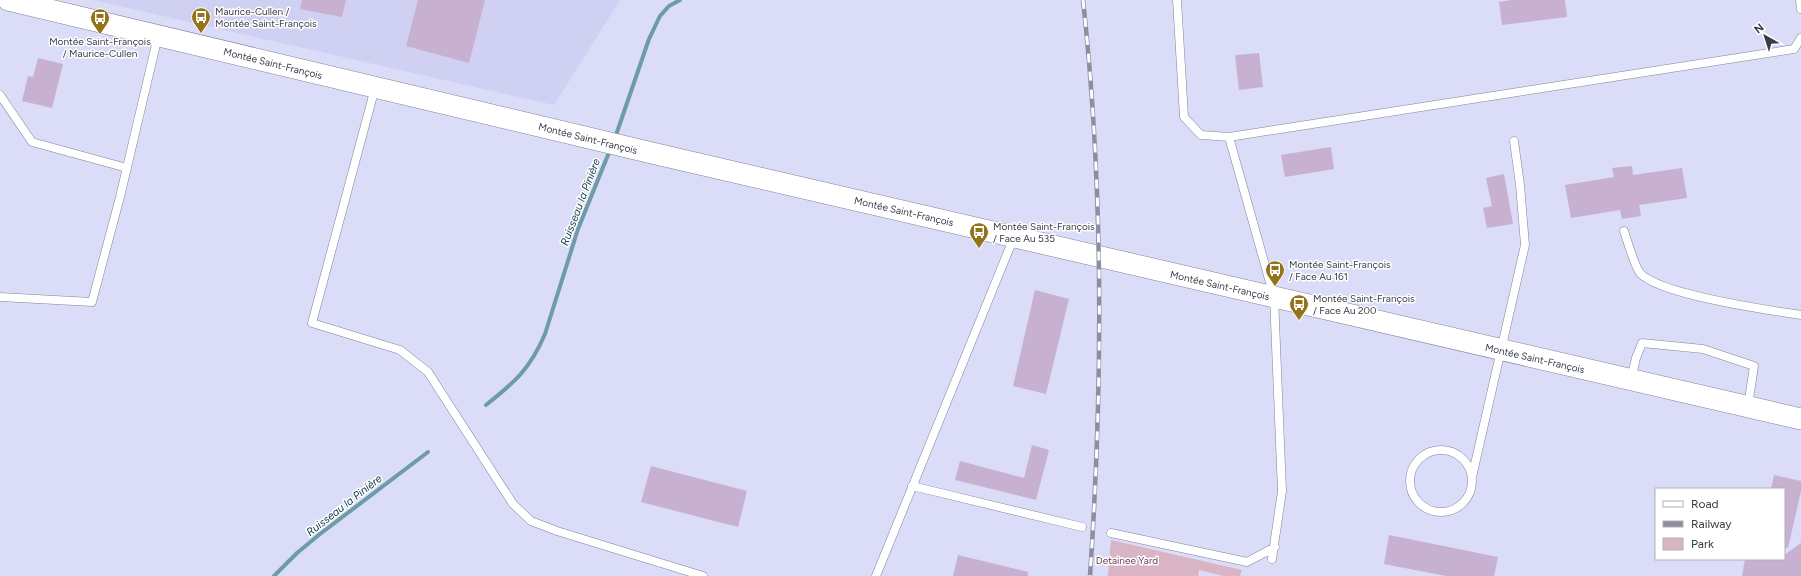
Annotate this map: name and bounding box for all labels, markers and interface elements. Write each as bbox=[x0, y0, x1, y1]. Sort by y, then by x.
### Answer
place label: Maurice-Cullen / Montée Saint-François bbox=[215, 5, 317, 30]
bus stop icon: Maurice-Cullen / Montée Saint-François bbox=[190, 6, 212, 34]
bus stop icon: Montée Saint-François / Maurice-Cullen bbox=[89, 7, 111, 35]
north arrow bbox=[1745, 16, 1785, 56]
text: N bbox=[1752, 21, 1766, 36]
place label: Montée Saint-François / Maurice-Cullen bbox=[49, 35, 151, 60]
street label: Montée Saint-François bbox=[222, 45, 324, 82]
street label: Montée Saint-François bbox=[537, 120, 639, 157]
water label: Ruisseau la Pinière bbox=[558, 157, 603, 248]
street label: Montée Saint-François bbox=[853, 194, 955, 229]
place label: Montée Saint-François / Face Au 535 bbox=[993, 220, 1095, 245]
bus stop icon: Montée Saint-François / Face Au 535 bbox=[968, 221, 990, 249]
place label: Montée Saint-François / Face Au 161 bbox=[1289, 258, 1391, 283]
bus stop icon: Montée Saint-François / Face Au 161 bbox=[1264, 259, 1286, 287]
street label: Montée Saint-François bbox=[1169, 268, 1271, 303]
place label: Montée Saint-François / Face Au 200 bbox=[1313, 292, 1415, 317]
bus stop icon: Montée Saint-François / Face Au 200 bbox=[1288, 293, 1310, 321]
street label: Montée Saint-François bbox=[1484, 341, 1586, 376]
water label: Ruisseau la Pinière bbox=[304, 472, 385, 539]
legend bbox=[1655, 488, 1785, 560]
text: Road bbox=[1691, 497, 1719, 511]
text: Railway bbox=[1691, 517, 1732, 531]
text: Park bbox=[1691, 537, 1714, 551]
park label: Detainee Yard bbox=[1096, 554, 1158, 567]

